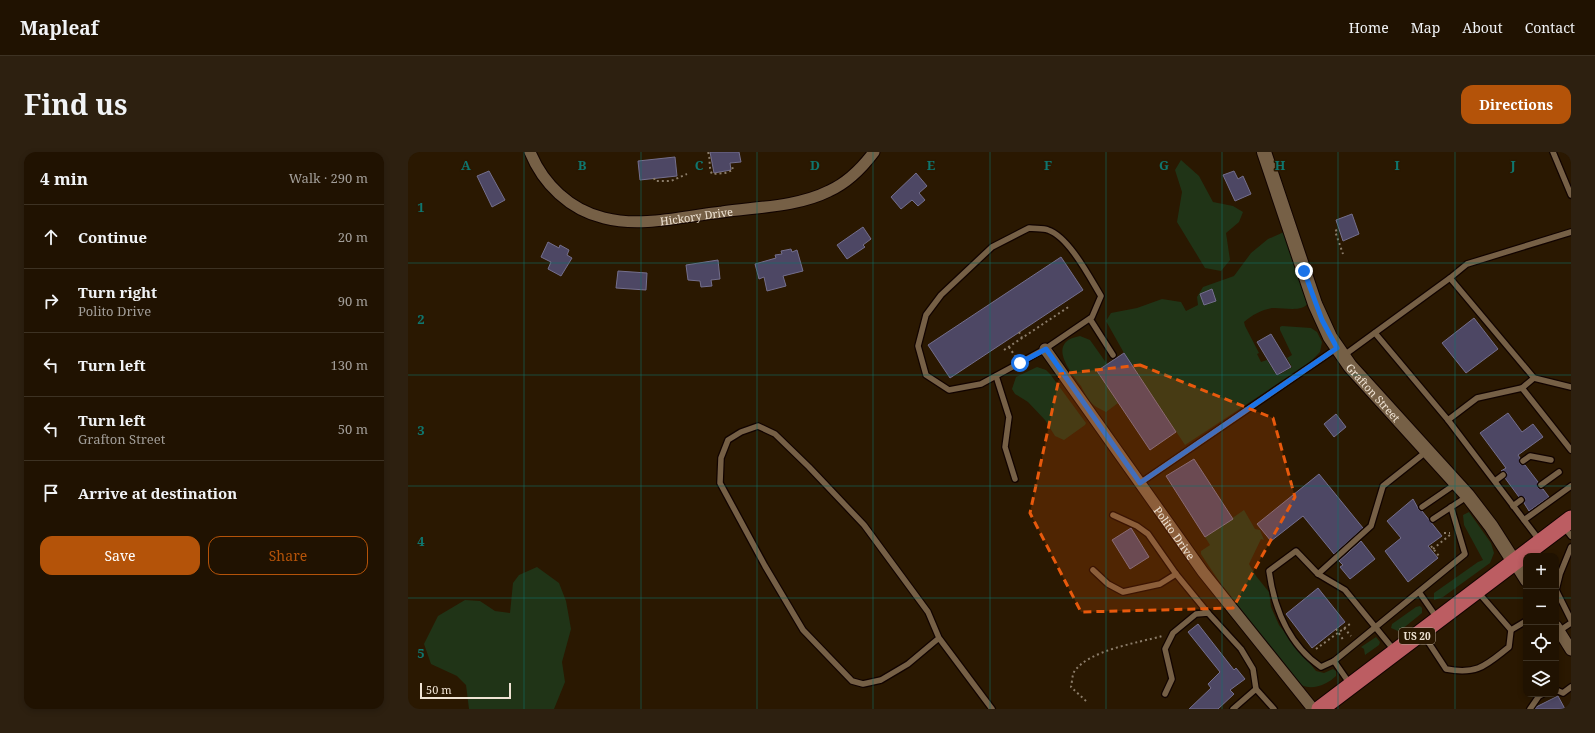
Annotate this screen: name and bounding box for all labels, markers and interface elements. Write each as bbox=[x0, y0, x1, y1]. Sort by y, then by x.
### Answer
text: Mapleaf bbox=[20, 15, 98, 41]
text: Home bbox=[1349, 18, 1389, 37]
text: Map bbox=[1411, 18, 1440, 37]
text: About bbox=[1462, 18, 1503, 37]
text: Contact bbox=[1525, 18, 1575, 37]
text: Find us bbox=[24, 85, 128, 123]
button: Directions bbox=[1461, 85, 1571, 124]
text: A bbox=[461, 156, 471, 174]
text: B bbox=[578, 156, 587, 174]
text: C bbox=[695, 156, 704, 174]
text: D bbox=[810, 156, 820, 174]
text: E bbox=[927, 156, 936, 174]
text: F bbox=[1044, 156, 1052, 174]
text: G bbox=[1159, 156, 1169, 174]
text: H bbox=[1275, 156, 1286, 174]
text: I bbox=[1394, 156, 1400, 174]
text: J bbox=[1509, 156, 1516, 174]
text: 4 min bbox=[40, 167, 88, 190]
text: Walk · 290 m bbox=[289, 169, 368, 187]
text: 1 bbox=[417, 198, 425, 216]
street label: Hickory Drive bbox=[659, 203, 734, 228]
icon: ahead bbox=[40, 226, 62, 248]
text: Continue bbox=[78, 227, 147, 247]
text: 20 m bbox=[338, 228, 368, 246]
route end bbox=[1295, 262, 1313, 280]
text: Turn right bbox=[78, 282, 157, 302]
icon: right bbox=[40, 290, 62, 312]
text: 90 m bbox=[338, 292, 368, 310]
text: Polito Drive bbox=[78, 302, 151, 320]
text: 2 bbox=[417, 310, 425, 328]
icon: left bbox=[40, 354, 62, 376]
route start bbox=[1011, 354, 1029, 372]
text: Turn left bbox=[78, 355, 146, 375]
text: 130 m bbox=[331, 356, 368, 374]
street label: Grafton Street bbox=[1343, 360, 1404, 425]
text: Turn left bbox=[78, 410, 146, 430]
icon: left bbox=[40, 418, 62, 440]
text: 50 m bbox=[338, 420, 368, 438]
text: 3 bbox=[417, 421, 425, 439]
text: Grafton Street bbox=[78, 430, 165, 448]
icon: arrive bbox=[40, 482, 62, 504]
text: Arrive at destination bbox=[78, 483, 237, 503]
street label: Polito Drive bbox=[1151, 503, 1199, 562]
text: 4 bbox=[417, 532, 425, 550]
button: Save bbox=[40, 536, 200, 575]
button: Share bbox=[208, 536, 368, 575]
map controls bbox=[1523, 553, 1559, 697]
button: + bbox=[1523, 553, 1559, 589]
button: − bbox=[1523, 589, 1559, 625]
button: locate bbox=[1523, 625, 1559, 661]
road number: US 20 bbox=[1399, 628, 1435, 644]
text: 5 bbox=[417, 644, 425, 662]
button: layers bbox=[1523, 661, 1559, 697]
scale bar bbox=[420, 681, 511, 700]
text: 50 m bbox=[426, 682, 452, 697]

